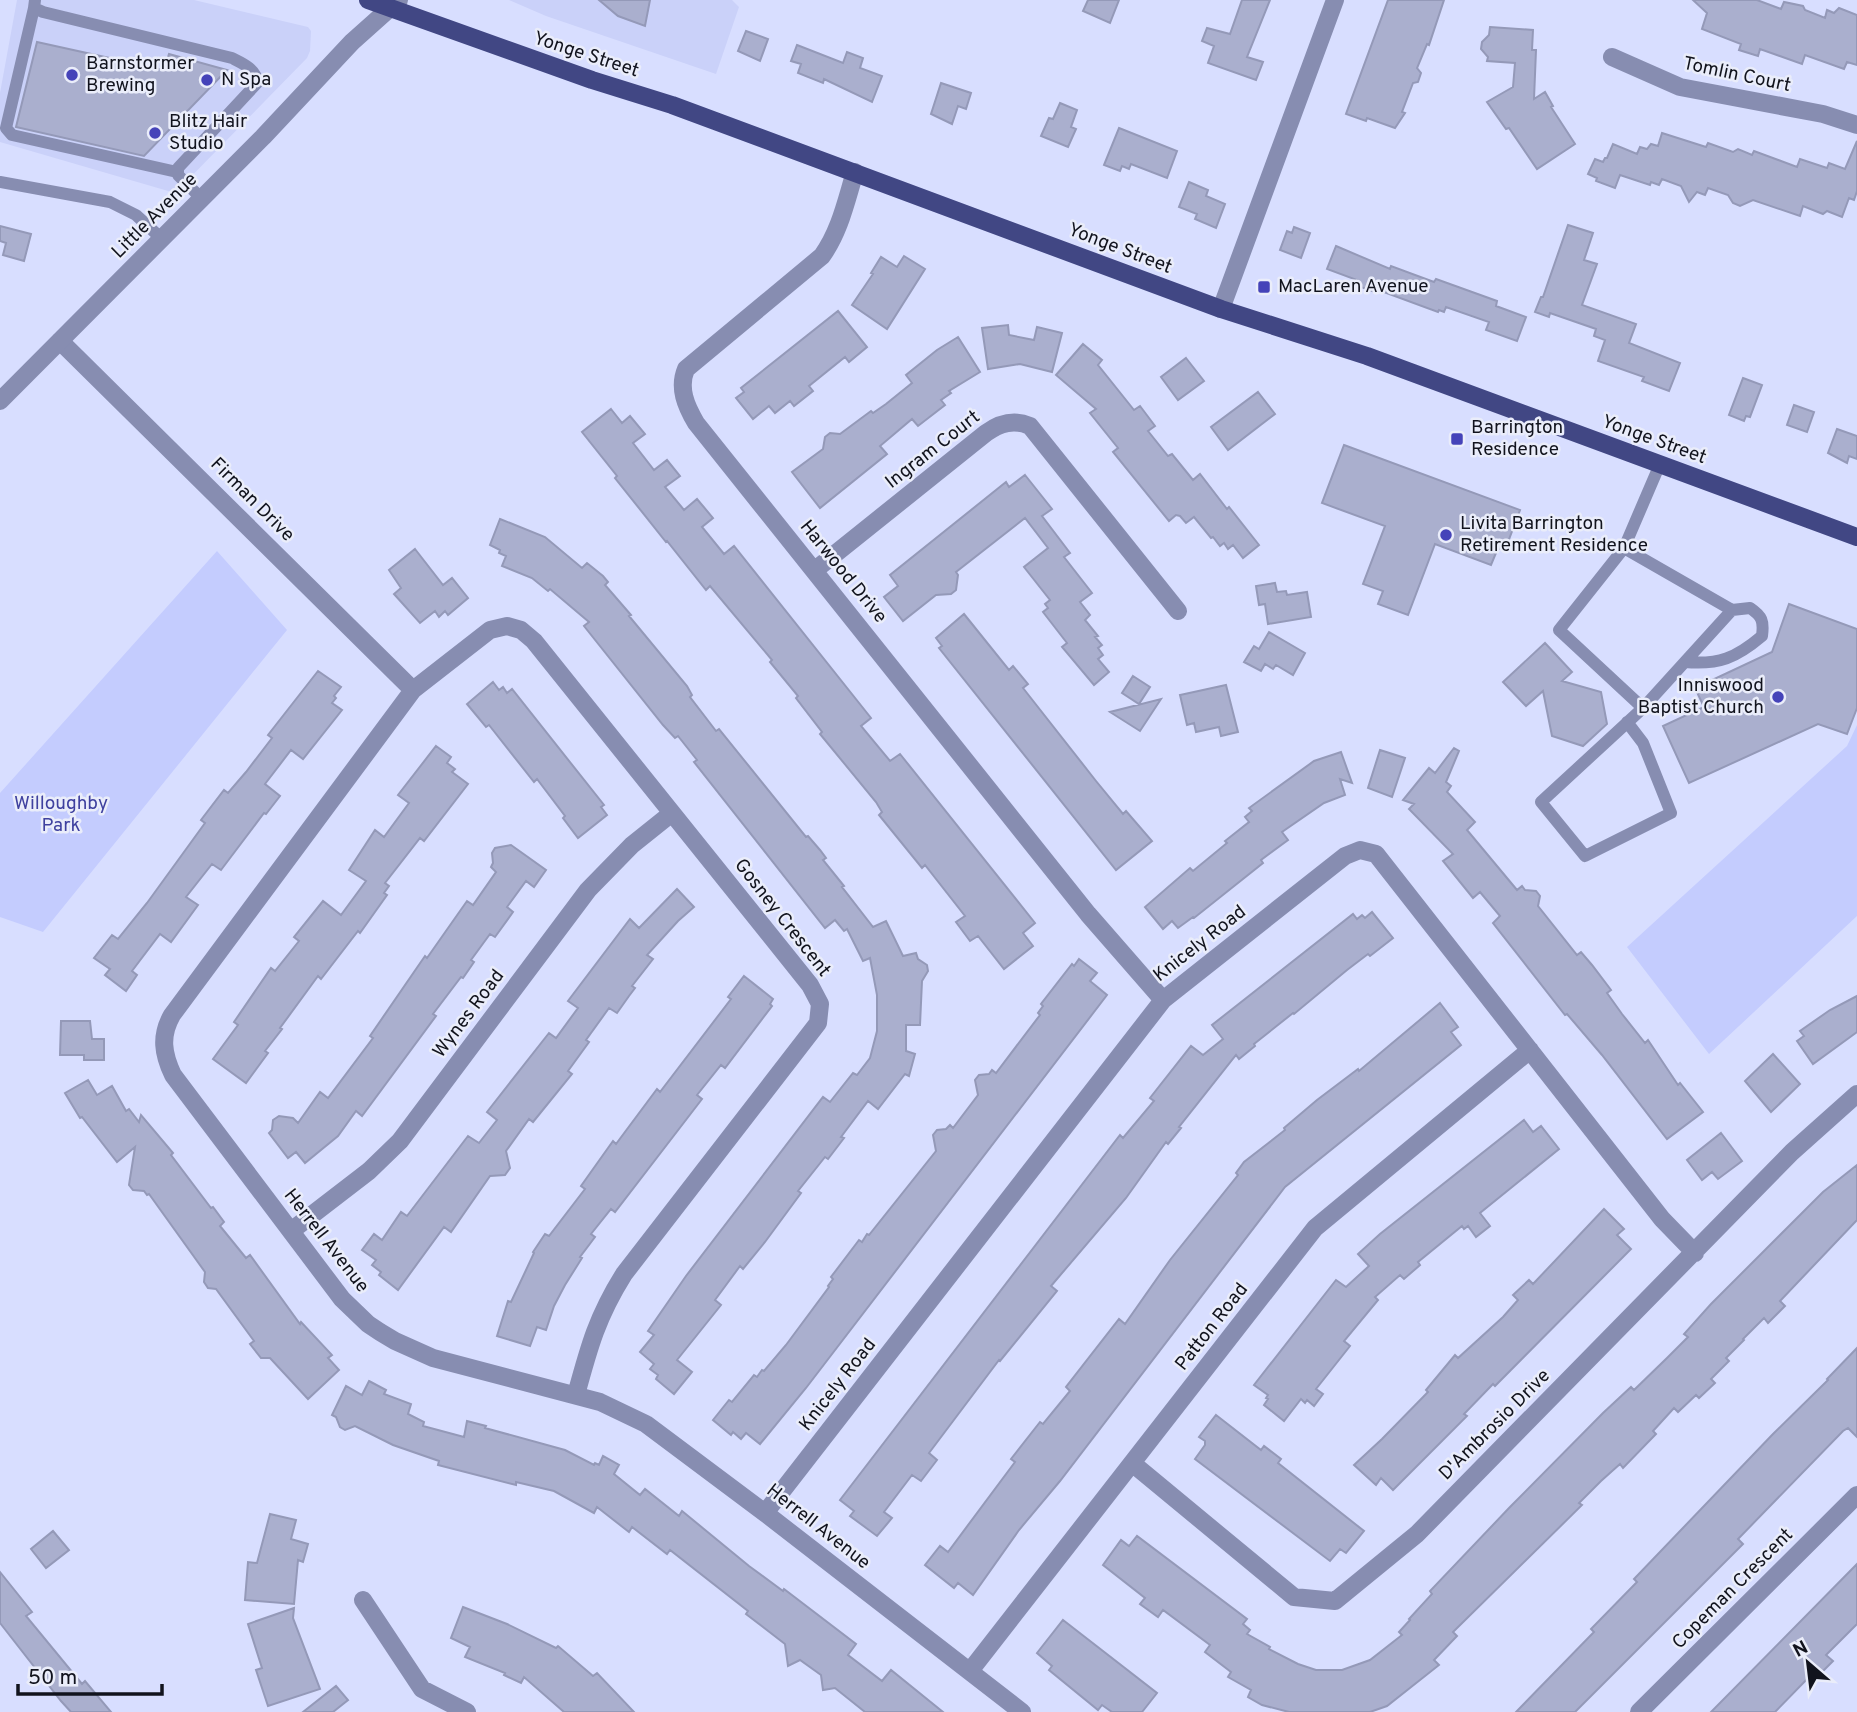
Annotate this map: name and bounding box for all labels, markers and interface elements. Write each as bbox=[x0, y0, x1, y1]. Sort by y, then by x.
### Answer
street label: Yonge Street bbox=[530, 27, 642, 83]
place label: Barnstormer Brewing bbox=[86, 52, 195, 98]
street label: Tomlin Court bbox=[1681, 52, 1793, 98]
marker: Barnstormer Brewing bbox=[64, 67, 80, 83]
place label: N Spa bbox=[221, 68, 271, 92]
marker: N Spa bbox=[199, 72, 215, 88]
place label: Blitz Hair Studio bbox=[169, 110, 248, 156]
marker: Blitz Hair Studio bbox=[147, 125, 163, 141]
street label: Little Avenue bbox=[107, 168, 203, 264]
street label: Yonge Street bbox=[1065, 218, 1175, 280]
place label: MacLaren Avenue bbox=[1278, 275, 1429, 299]
marker: MacLaren Avenue bbox=[1256, 279, 1272, 295]
street label: Ingram Court bbox=[881, 406, 985, 494]
street label: Yonge Street bbox=[1598, 410, 1710, 470]
place label: Barrington Residence bbox=[1471, 416, 1563, 462]
marker: Barrington Residence bbox=[1449, 431, 1465, 447]
street label: Firman Drive bbox=[205, 453, 299, 547]
place label: Livita Barrington Retirement Residence bbox=[1460, 512, 1648, 558]
street label: Harwood Drive bbox=[794, 516, 892, 628]
marker: Livita Barrington Retirement Residence bbox=[1438, 527, 1454, 543]
place label: Inniswood Baptist Church bbox=[1638, 674, 1764, 720]
marker: Inniswood Baptist Church bbox=[1770, 689, 1786, 705]
park label: Willoughby Park bbox=[14, 792, 108, 838]
street label: Gosney Crescent bbox=[728, 854, 836, 982]
street label: Knicely Road bbox=[1149, 900, 1251, 988]
street label: Wynes Road bbox=[428, 965, 510, 1063]
street label: Herrell Avenue bbox=[278, 1184, 374, 1298]
street label: Patton Road bbox=[1170, 1278, 1254, 1376]
street label: Knicely Road bbox=[794, 1334, 882, 1436]
street label: D'Ambrosio Drive bbox=[1434, 1364, 1556, 1486]
street label: Herrell Avenue bbox=[761, 1479, 875, 1575]
street label: Copeman Crescent bbox=[1667, 1523, 1799, 1655]
north arrow bbox=[1773, 1628, 1843, 1698]
text: N bbox=[1789, 1636, 1813, 1664]
scale bar bbox=[18, 1652, 161, 1696]
text: 50 m bbox=[28, 1665, 77, 1692]

